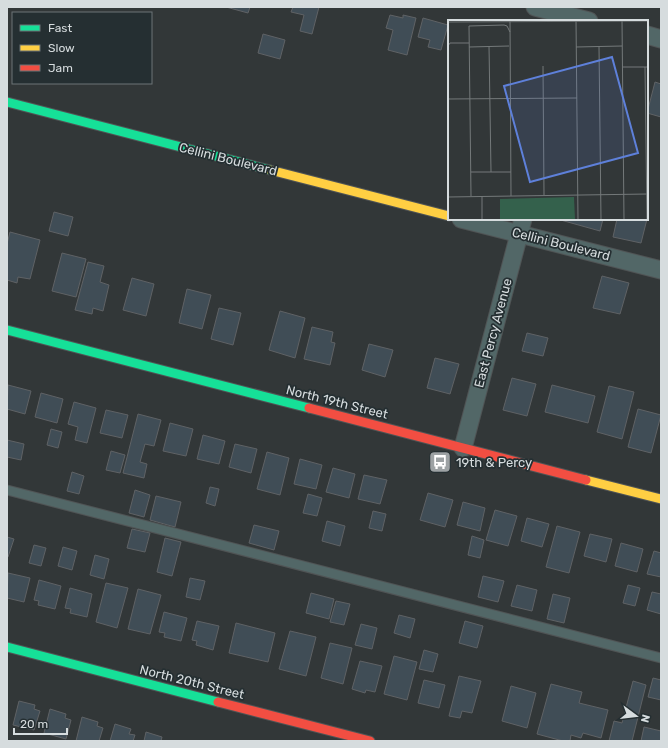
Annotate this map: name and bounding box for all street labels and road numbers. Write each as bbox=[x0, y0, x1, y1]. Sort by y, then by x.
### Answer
street label: Cellini Boulevard bbox=[177, 140, 279, 178]
street label: Cellini Boulevard bbox=[510, 225, 612, 263]
street label: East Percy Avenue bbox=[471, 277, 515, 389]
street label: North 19th Street bbox=[284, 382, 390, 422]
street label: North 20th Street bbox=[138, 662, 246, 702]

